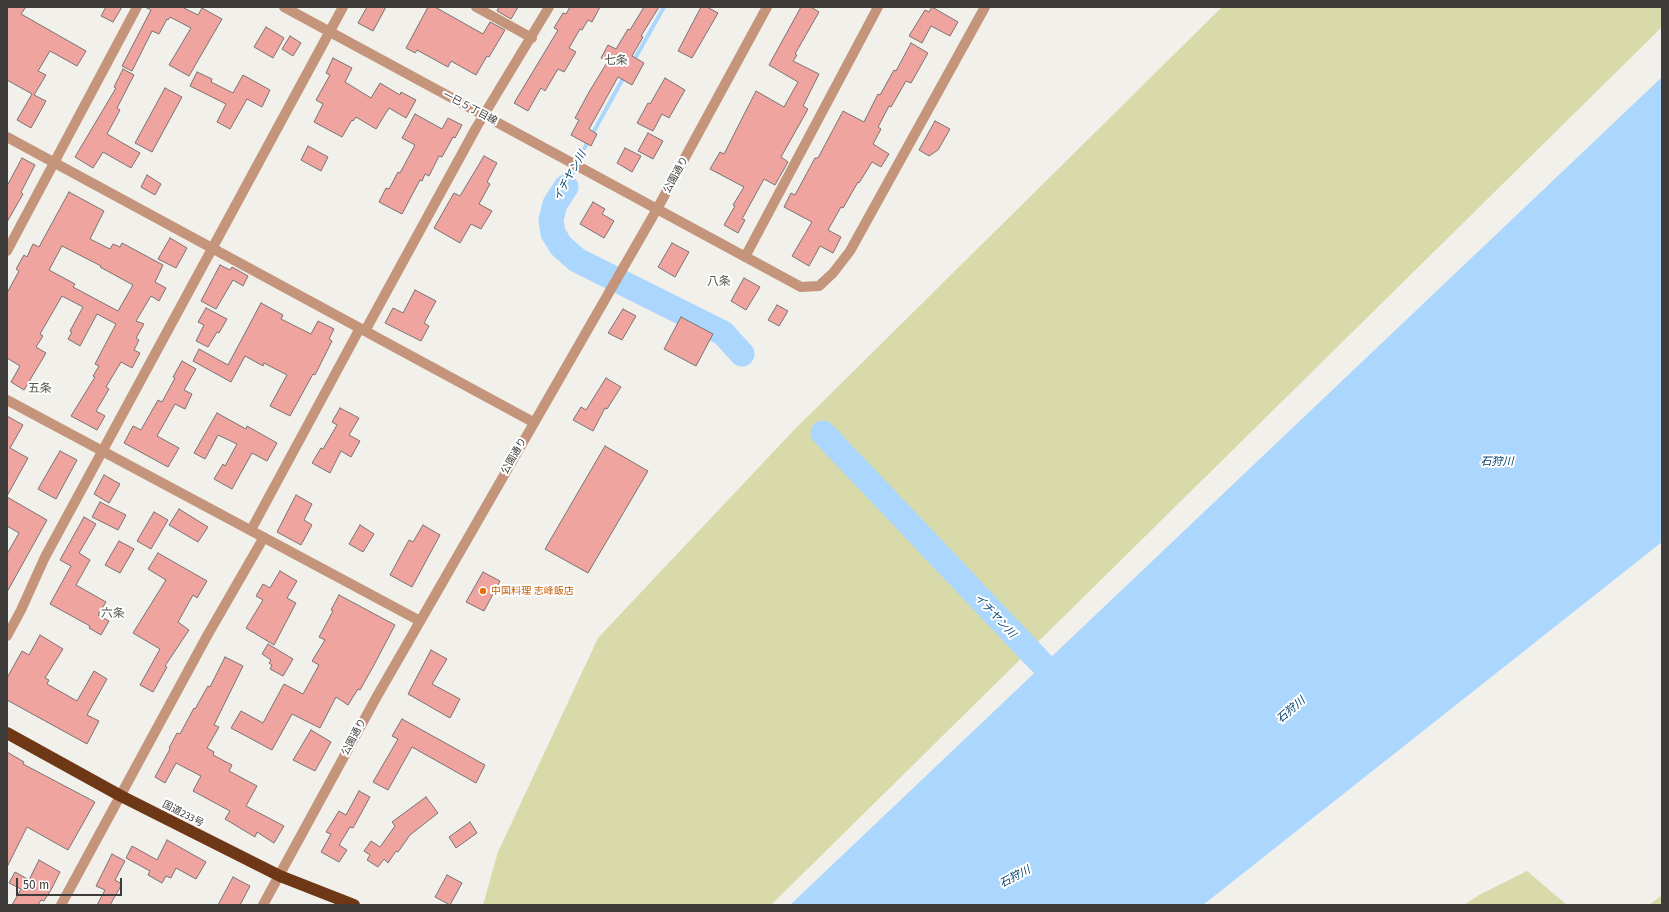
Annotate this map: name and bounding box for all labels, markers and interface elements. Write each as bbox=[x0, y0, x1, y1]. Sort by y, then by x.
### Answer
district label: 七条 bbox=[604, 54, 628, 68]
street label: 一已５丁目線 bbox=[441, 89, 499, 127]
water label: イチヤン川 bbox=[551, 149, 589, 203]
street label: 公園通り bbox=[661, 155, 691, 195]
district label: 八条 bbox=[707, 275, 731, 289]
district label: 五条 bbox=[28, 382, 52, 396]
street label: 公園通り bbox=[499, 436, 529, 476]
water label: 石狩川 bbox=[1481, 455, 1513, 469]
place label: 中国料理 志峰飯店 bbox=[491, 585, 574, 597]
marker: 中国料理 志峰飯店 bbox=[478, 586, 488, 596]
water label: イチヤン川 bbox=[971, 591, 1019, 641]
district label: 六条 bbox=[101, 607, 125, 621]
water label: 石狩川 bbox=[1274, 694, 1308, 726]
street label: 公園通り bbox=[339, 717, 369, 757]
street label: 国道233号 bbox=[160, 798, 206, 830]
water label: 石狩川 bbox=[997, 863, 1033, 891]
scale bar bbox=[18, 870, 124, 896]
text: 50 m bbox=[23, 878, 49, 892]

